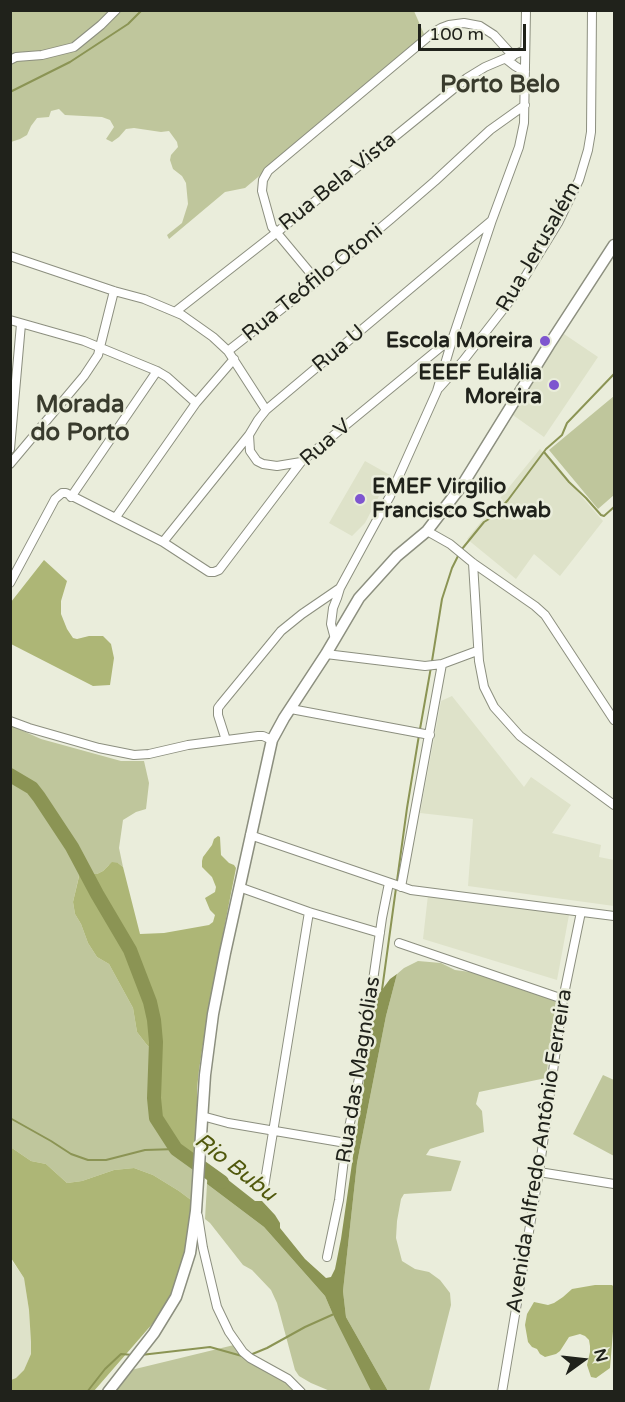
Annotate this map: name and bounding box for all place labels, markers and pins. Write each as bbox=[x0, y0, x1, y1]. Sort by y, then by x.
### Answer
place label: Escola Moreira bbox=[386, 328, 533, 354]
marker: Escola Moreira bbox=[538, 334, 552, 348]
place label: EEEF Eulália Moreira bbox=[418, 360, 542, 410]
marker: EEEF Eulália Moreira bbox=[547, 378, 561, 392]
place label: EMEF Virgilio Francisco Schwab bbox=[372, 474, 551, 524]
marker: EMEF Virgilio Francisco Schwab bbox=[353, 492, 367, 506]

